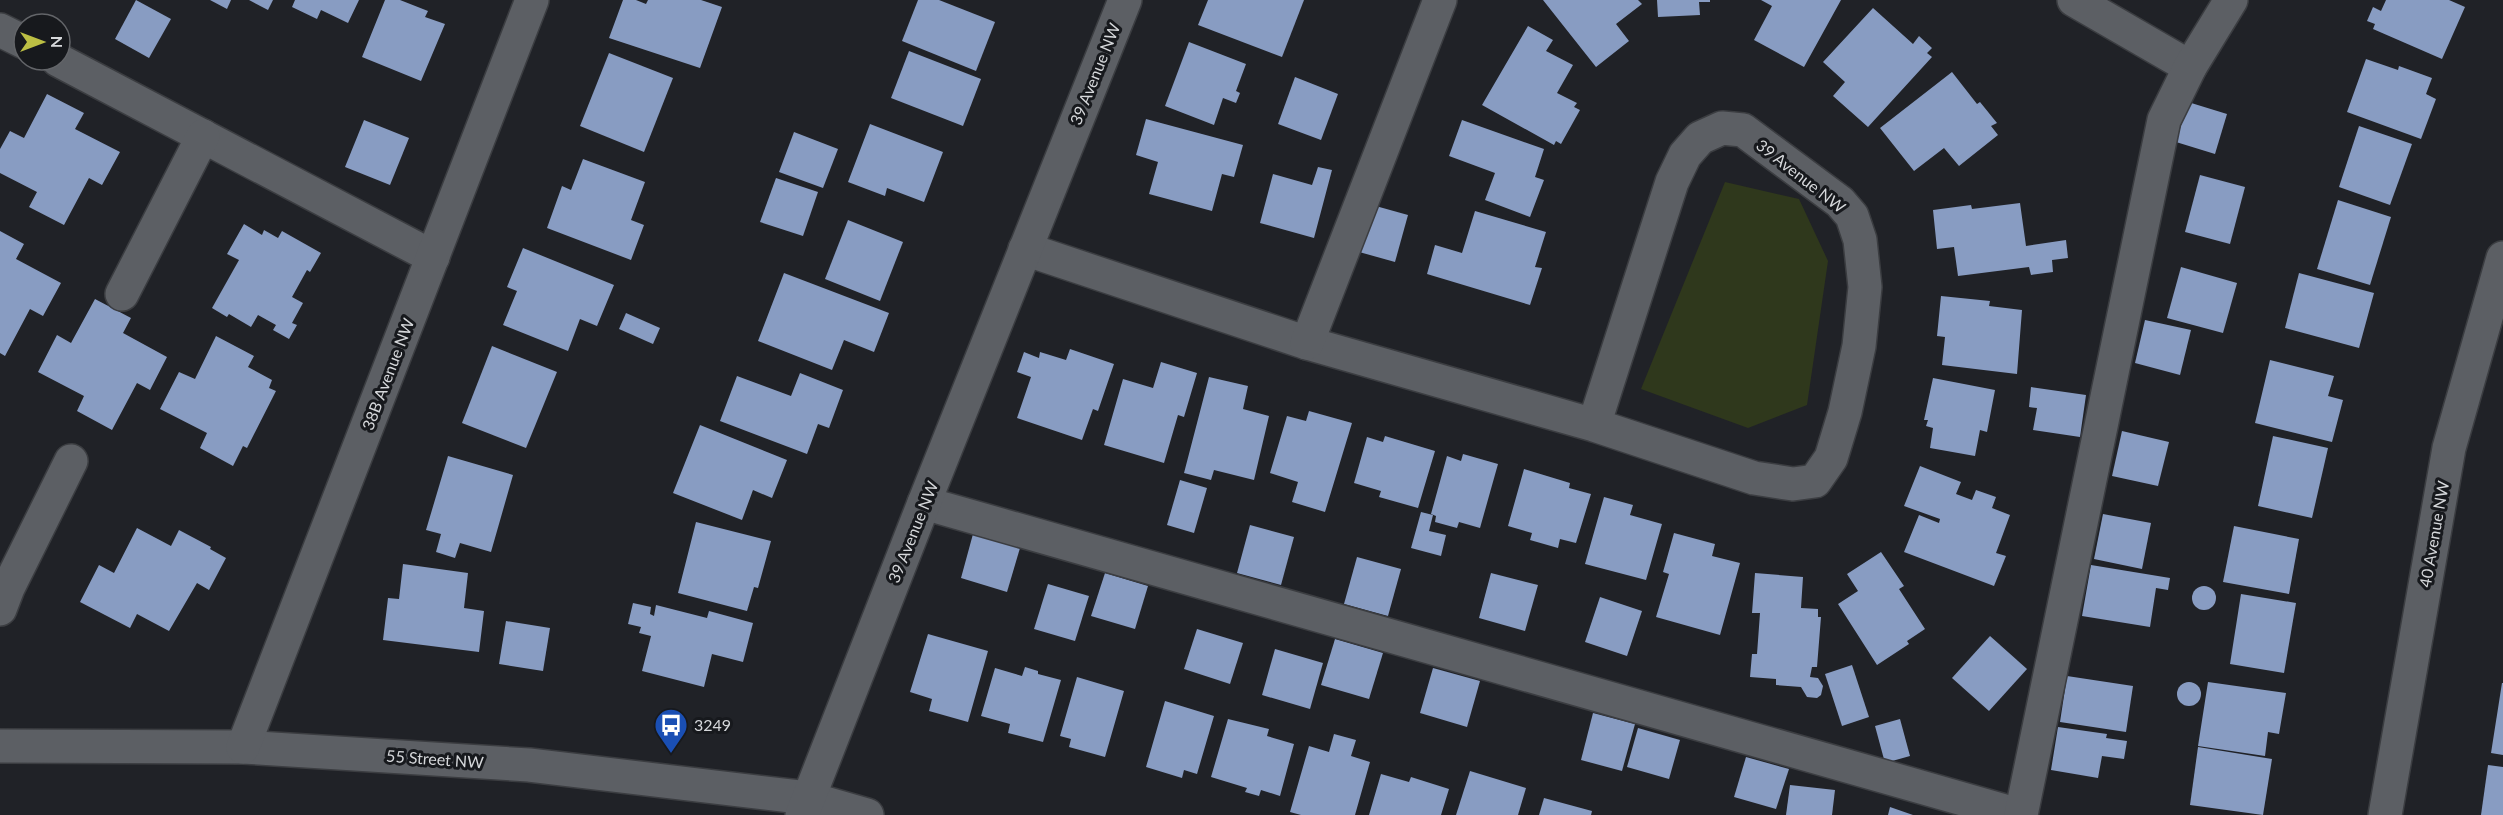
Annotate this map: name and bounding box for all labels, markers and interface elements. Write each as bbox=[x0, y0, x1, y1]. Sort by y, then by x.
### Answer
north arrow bbox=[12, 12, 72, 72]
street label: 39 Avenue NW bbox=[1066, 20, 1124, 127]
text: N bbox=[48, 36, 67, 48]
street label: 39 Avenue NW bbox=[1753, 135, 1850, 217]
street label: 38B Avenue NW bbox=[357, 315, 418, 432]
street label: 39 Avenue NW bbox=[884, 478, 942, 585]
street label: 40 Avenue NW bbox=[2415, 479, 2452, 589]
bus stop icon: 3249 bbox=[653, 707, 689, 754]
place label: 3249 bbox=[694, 715, 731, 734]
street label: 55 Street NW bbox=[386, 746, 485, 771]

